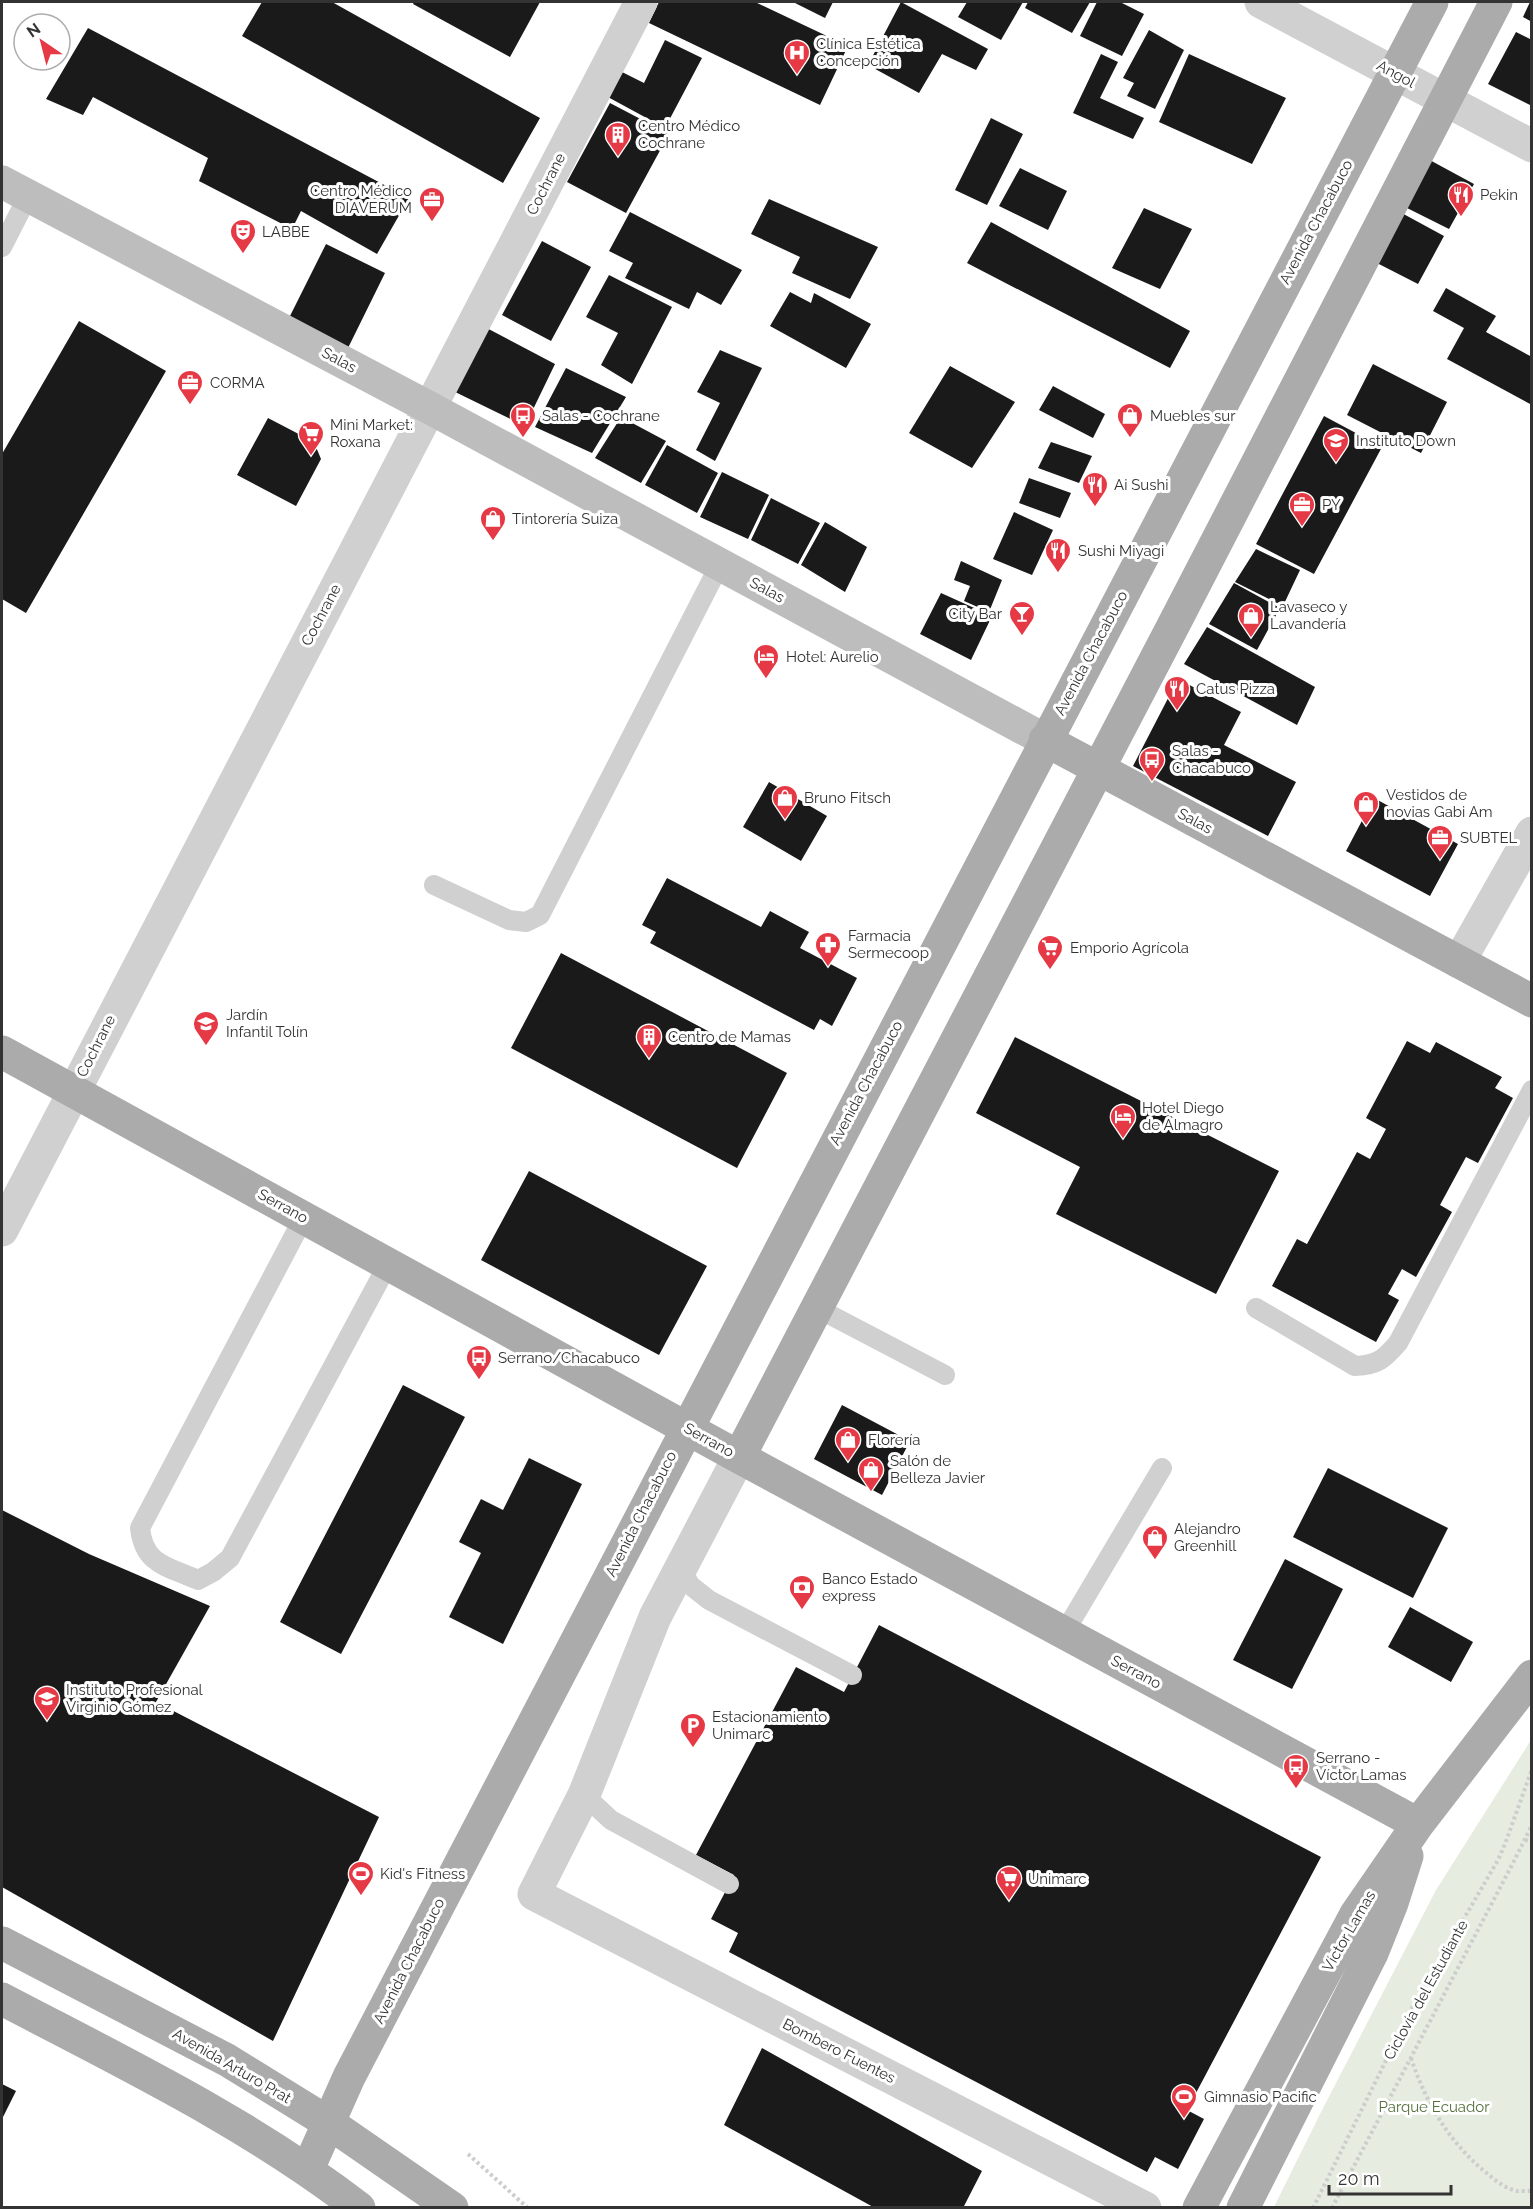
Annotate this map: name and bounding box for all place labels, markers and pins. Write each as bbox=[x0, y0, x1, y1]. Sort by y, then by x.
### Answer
place label: Clínica Estética Concepción bbox=[816, 35, 921, 70]
hospital icon: Clínica Estética Concepción bbox=[782, 38, 812, 76]
place label: Centro Médico Cochrane bbox=[638, 117, 740, 152]
building icon: Centro Médico Cochrane bbox=[603, 120, 633, 158]
restaurant icon: Pekin bbox=[1446, 180, 1476, 218]
place label: Centro Médico DIAVERUM bbox=[310, 182, 412, 217]
office icon: Centro Médico DIAVERUM bbox=[417, 185, 447, 223]
place label: Pekin bbox=[1480, 186, 1518, 204]
theatre icon: LABBE bbox=[228, 217, 258, 255]
place label: LABBE bbox=[262, 223, 310, 241]
office icon: CORMA bbox=[175, 368, 205, 406]
place label: CORMA bbox=[210, 374, 265, 392]
bus stop icon: Salas - Cochrane bbox=[508, 401, 538, 439]
shop icon: Muebles sur bbox=[1115, 401, 1145, 439]
place label: Salas - Cochrane bbox=[542, 407, 660, 425]
place label: Muebles sur bbox=[1150, 407, 1236, 425]
place label: Mini Market: Roxana bbox=[330, 416, 413, 451]
supermarket icon: Mini Market: Roxana bbox=[296, 419, 326, 457]
school or university icon: Instituto Down bbox=[1321, 426, 1351, 464]
place label: Instituto Down bbox=[1356, 432, 1456, 450]
restaurant icon: Ai Sushi bbox=[1080, 470, 1110, 508]
place label: Ai Sushi bbox=[1114, 476, 1169, 494]
office icon: PY bbox=[1287, 490, 1317, 528]
place label: PY bbox=[1322, 496, 1341, 514]
shop icon: Tintorería Suiza bbox=[478, 504, 508, 542]
place label: Tintorería Suiza bbox=[512, 510, 618, 528]
restaurant icon: Sushi Miyagi bbox=[1043, 536, 1073, 574]
place label: Sushi Miyagi bbox=[1078, 542, 1164, 560]
place label: Lavaseco y Lavandería bbox=[1270, 598, 1347, 633]
bar icon: City Bar bbox=[1007, 599, 1037, 637]
shop icon: Lavaseco y Lavandería bbox=[1236, 601, 1266, 639]
place label: City Bar bbox=[948, 605, 1003, 623]
hotel icon: Hotel: Aurelio bbox=[751, 642, 781, 680]
place label: Hotel: Aurelio bbox=[786, 648, 879, 666]
restaurant icon: Catus Pizza bbox=[1162, 674, 1192, 712]
place label: Catus Pizza bbox=[1196, 680, 1275, 698]
place label: Salas - Chacabuco bbox=[1172, 742, 1251, 777]
bus stop icon: Salas - Chacabuco bbox=[1137, 745, 1167, 783]
shop icon: Bruno Fitsch bbox=[770, 783, 800, 821]
place label: Vestidos de novias Gabi Am bbox=[1386, 786, 1493, 821]
place label: Bruno Fitsch bbox=[804, 789, 891, 807]
shop icon: Vestidos de novias Gabi Am bbox=[1351, 789, 1381, 827]
office icon: SUBTEL bbox=[1425, 823, 1455, 861]
place label: SUBTEL bbox=[1460, 829, 1518, 847]
place label: Farmacia Sermecoop bbox=[848, 927, 929, 962]
pharmacy icon: Farmacia Sermecoop bbox=[813, 930, 843, 968]
supermarket icon: Emporio Agrícola bbox=[1035, 933, 1065, 971]
place label: Emporio Agrícola bbox=[1070, 939, 1189, 957]
place label: Jardín Infantil Tolín bbox=[226, 1006, 308, 1041]
school or university icon: Jardín Infantil Tolín bbox=[191, 1009, 221, 1047]
building icon: Centro de Mamas bbox=[634, 1022, 664, 1060]
place label: Centro de Mamas bbox=[668, 1028, 791, 1046]
place label: Hotel Diego de Almagro bbox=[1142, 1099, 1224, 1134]
hotel icon: Hotel Diego de Almagro bbox=[1108, 1102, 1138, 1140]
bus stop icon: Serrano/Chacabuco bbox=[464, 1343, 494, 1381]
place label: Serrano/Chacabuco bbox=[498, 1349, 640, 1367]
shop icon: Florería bbox=[833, 1425, 863, 1463]
place label: Florería bbox=[868, 1431, 920, 1449]
place label: Salón de Belleza Javier bbox=[890, 1452, 986, 1487]
shop icon: Salón de Belleza Javier bbox=[856, 1455, 886, 1493]
place label: Alejandro Greenhill bbox=[1174, 1520, 1241, 1555]
shop icon: Alejandro Greenhill bbox=[1140, 1523, 1170, 1561]
place label: Banco Estado express bbox=[822, 1570, 918, 1605]
bank icon: Banco Estado express bbox=[787, 1573, 817, 1611]
place label: Instituto Profesional Virginio Gómez bbox=[66, 1681, 204, 1716]
school or university icon: Instituto Profesional Virginio Gómez bbox=[32, 1684, 62, 1722]
place label: Estacionamiento Unimarc bbox=[712, 1708, 827, 1743]
parking icon: Estacionamiento Unimarc bbox=[678, 1711, 708, 1749]
place label: Serrano - Víctor Lamas bbox=[1316, 1749, 1406, 1784]
bus stop icon: Serrano - Víctor Lamas bbox=[1281, 1752, 1311, 1790]
sports icon: Kid's Fitness bbox=[346, 1859, 376, 1897]
supermarket icon: Unimarc bbox=[994, 1864, 1024, 1902]
place label: Kid's Fitness bbox=[380, 1865, 465, 1883]
place label: Unimarc bbox=[1028, 1870, 1086, 1888]
sports icon: Gimnasio Pacific bbox=[1169, 2082, 1199, 2120]
place label: Gimnasio Pacific bbox=[1204, 2088, 1317, 2106]

